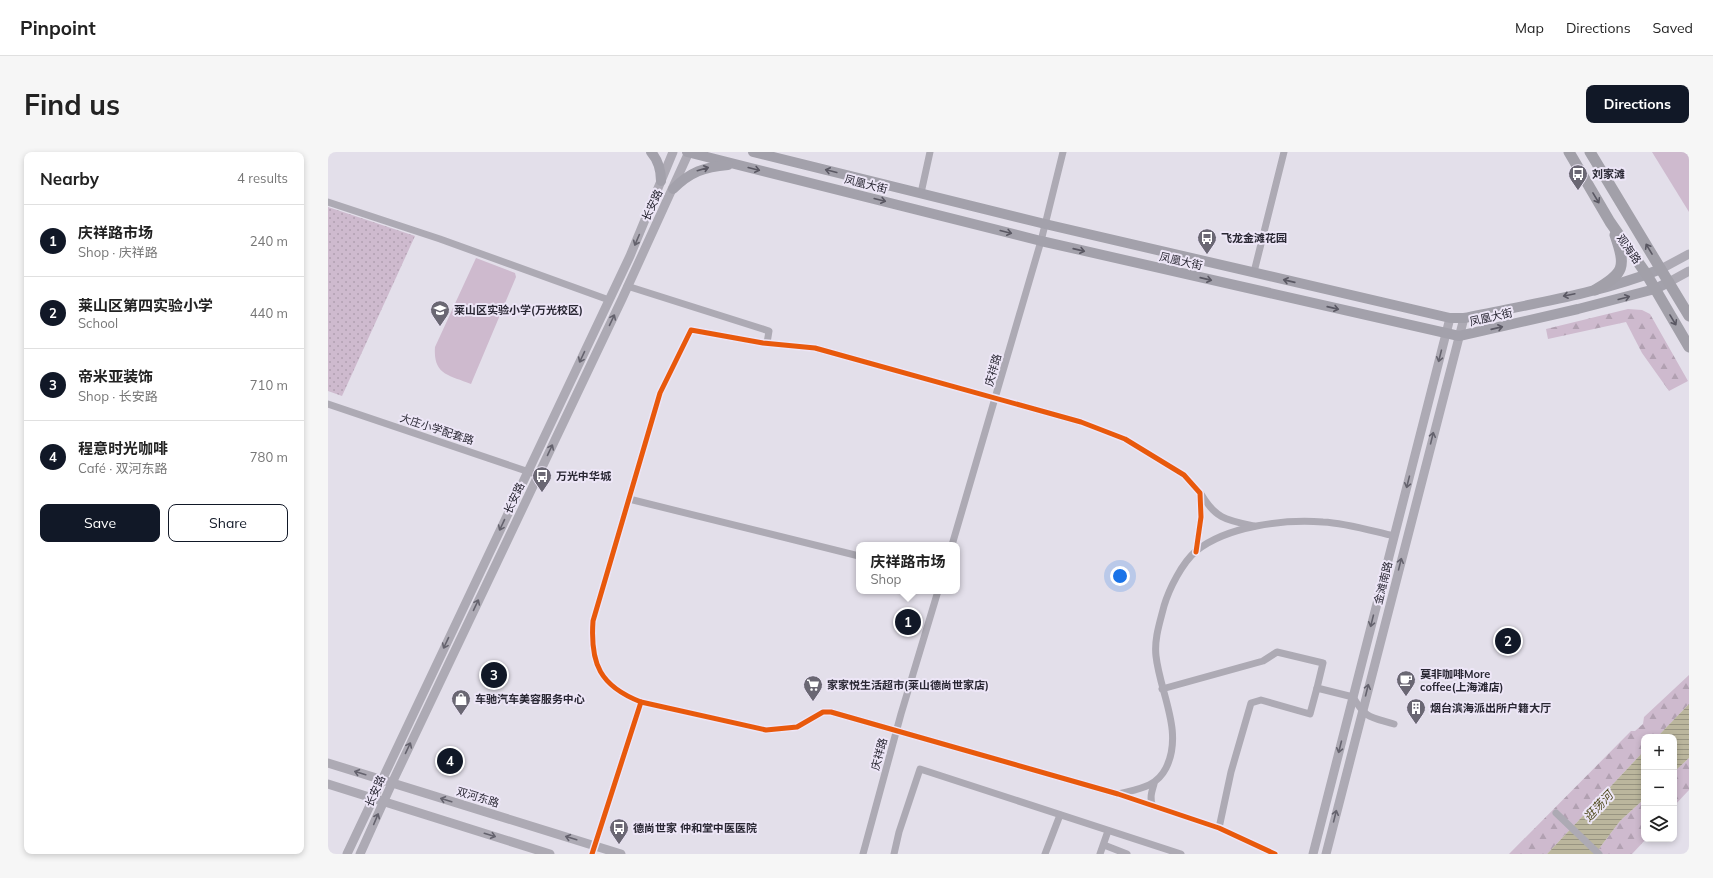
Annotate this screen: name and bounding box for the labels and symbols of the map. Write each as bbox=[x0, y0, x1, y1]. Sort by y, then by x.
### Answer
bus stop icon: 刘家滩 bbox=[1567, 163, 1589, 191]
one-way arrow bbox=[696, 165, 709, 172]
one-way arrow bbox=[747, 165, 760, 173]
one-way arrow bbox=[824, 167, 837, 174]
place label: 刘家滩 bbox=[1592, 167, 1625, 181]
street label: 凤凰大街 bbox=[843, 172, 889, 196]
street label: 长安路 bbox=[639, 187, 665, 223]
one-way arrow bbox=[1593, 192, 1601, 204]
one-way arrow bbox=[874, 197, 887, 205]
bus stop icon: 飞龙金滩花园 bbox=[1196, 227, 1218, 255]
one-way arrow bbox=[1000, 229, 1013, 236]
place label: 飞龙金滩花园 bbox=[1221, 231, 1287, 245]
street label: 观海路 bbox=[1614, 231, 1644, 267]
one-way arrow bbox=[632, 233, 640, 245]
one-way arrow bbox=[1645, 244, 1653, 255]
one-way arrow bbox=[1073, 246, 1086, 254]
street label: 凤凰大街 bbox=[1158, 249, 1204, 273]
one-way arrow bbox=[1199, 275, 1212, 283]
one-way arrow bbox=[1283, 276, 1296, 284]
one-way arrow bbox=[1563, 292, 1576, 300]
one-way arrow bbox=[1617, 293, 1630, 301]
school or university icon: 莱山区实验小学(万光校区) bbox=[429, 299, 451, 327]
place label: 莱山区实验小学(万光校区) bbox=[454, 303, 583, 317]
one-way arrow bbox=[1326, 305, 1339, 312]
street label: 凤凰大街 bbox=[1468, 305, 1514, 329]
one-way arrow bbox=[609, 314, 616, 326]
one-way arrow bbox=[1670, 314, 1678, 326]
one-way arrow bbox=[1490, 323, 1503, 331]
one-way arrow bbox=[1436, 349, 1444, 362]
one-way arrow bbox=[578, 351, 585, 363]
street label: 庆祥路 bbox=[982, 352, 1004, 388]
street label: 大庄小学配套路 bbox=[398, 410, 476, 448]
one-way arrow bbox=[1429, 432, 1436, 445]
one-way arrow bbox=[547, 444, 554, 456]
bus stop icon: 万光中华城 bbox=[531, 465, 553, 493]
place label: 万光中华城 bbox=[556, 469, 612, 483]
one-way arrow bbox=[1404, 475, 1411, 488]
street label: 长安路 bbox=[501, 480, 527, 516]
one-way arrow bbox=[498, 519, 505, 531]
one-way arrow bbox=[1396, 558, 1404, 571]
street label: 金滩南路 bbox=[1371, 560, 1395, 606]
your location bbox=[1110, 566, 1130, 586]
one-way arrow bbox=[473, 599, 480, 611]
pin: 1 bbox=[895, 607, 921, 637]
one-way arrow bbox=[1368, 615, 1376, 628]
pin: 2 bbox=[1495, 626, 1521, 656]
one-way arrow bbox=[442, 637, 449, 649]
pin: 3 bbox=[481, 660, 507, 690]
place label: 莫非咖啡More coffee(上海滩店) bbox=[1420, 667, 1503, 694]
cafe icon: 莫非咖啡More coffee(上海滩店) bbox=[1395, 669, 1417, 697]
supermarket icon: 家家悦生活超市(莱山德尚世家店) bbox=[802, 674, 824, 702]
place label: 家家悦生活超市(莱山德尚世家店) bbox=[827, 678, 989, 692]
one-way arrow bbox=[1364, 684, 1372, 697]
shop icon: 车驰汽车美容服务中心 bbox=[450, 688, 472, 716]
place label: 车驰汽车美容服务中心 bbox=[475, 692, 585, 706]
building icon: 烟台滨海派出所户籍大厅 bbox=[1405, 697, 1427, 725]
place label: 烟台滨海派出所户籍大厅 bbox=[1430, 701, 1551, 715]
street label: 庆祥路 bbox=[868, 736, 890, 772]
one-way arrow bbox=[1336, 741, 1343, 754]
one-way arrow bbox=[405, 742, 412, 754]
pin: 4 bbox=[437, 746, 463, 776]
one-way arrow bbox=[354, 769, 367, 776]
street label: 长安路 bbox=[362, 773, 388, 809]
street label: 双河东路 bbox=[455, 784, 501, 810]
water label: 逛荡河 bbox=[1580, 786, 1617, 824]
one-way arrow bbox=[440, 796, 453, 803]
one-way arrow bbox=[1332, 810, 1340, 823]
one-way arrow bbox=[373, 813, 381, 825]
bus stop icon: 德尚世家 仲和堂中医医院 bbox=[608, 817, 630, 845]
place label: 德尚世家 仲和堂中医医院 bbox=[633, 821, 757, 835]
one-way arrow bbox=[483, 832, 496, 839]
one-way arrow bbox=[564, 834, 577, 841]

